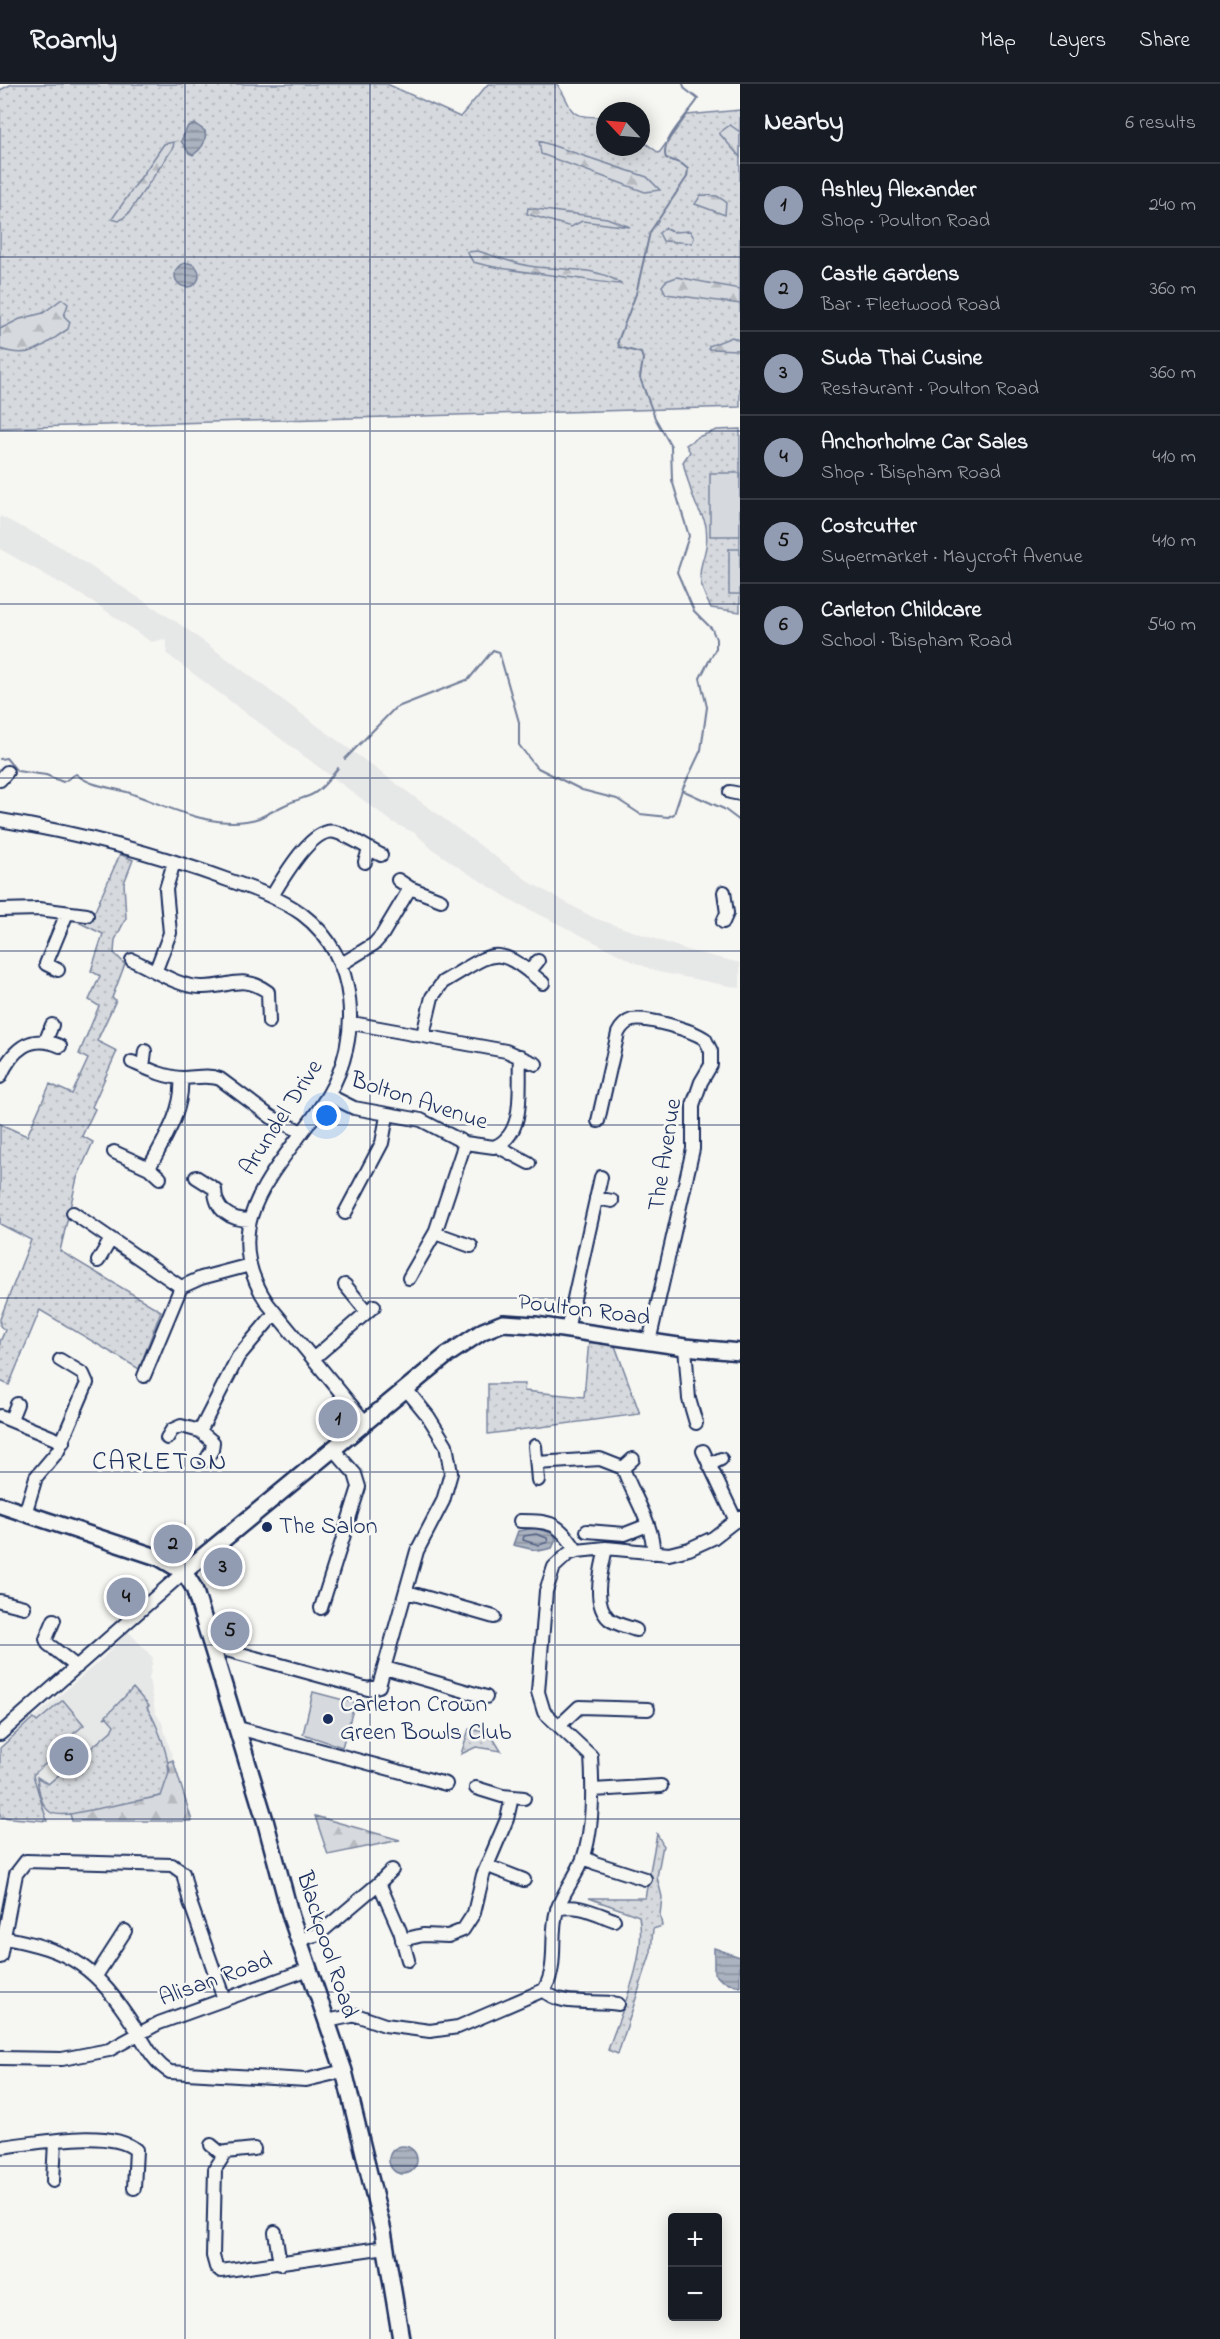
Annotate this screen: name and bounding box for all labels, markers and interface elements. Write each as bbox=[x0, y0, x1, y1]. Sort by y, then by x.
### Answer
text: Roamly bbox=[30, 21, 117, 62]
text: Map bbox=[980, 26, 1016, 56]
text: Layers bbox=[1049, 26, 1106, 56]
text: Share bbox=[1139, 26, 1190, 56]
north arrow bbox=[596, 102, 650, 156]
text: Nearby bbox=[764, 104, 843, 142]
text: 6 results bbox=[1125, 109, 1196, 138]
text: Ashley Alexander bbox=[821, 175, 976, 207]
text: 1 bbox=[780, 191, 787, 220]
text: 240 m bbox=[1149, 191, 1196, 220]
text: Shop · Poulton Road bbox=[821, 207, 990, 236]
text: Castle Gardens bbox=[821, 259, 959, 291]
text: 2 bbox=[779, 275, 788, 304]
text: 360 m bbox=[1150, 275, 1196, 304]
text: Bar · Fleetwood Road bbox=[821, 291, 1000, 320]
text: Suda Thai Cusine bbox=[821, 343, 982, 375]
text: 3 bbox=[779, 359, 788, 388]
text: 360 m bbox=[1150, 359, 1196, 388]
text: Restaurant · Poulton Road bbox=[821, 375, 1039, 404]
text: Anchorholme Car Sales bbox=[821, 427, 1028, 459]
text: 4 bbox=[779, 443, 788, 472]
text: 410 m bbox=[1152, 443, 1196, 472]
text: Shop · Bispham Road bbox=[821, 459, 1001, 488]
text: Costcutter bbox=[821, 511, 917, 543]
text: 5 bbox=[778, 527, 789, 556]
text: 410 m bbox=[1152, 527, 1196, 556]
text: Supermarket · Maycroft Avenue bbox=[821, 543, 1083, 572]
text: Carleton Childcare bbox=[821, 595, 981, 627]
text: 6 bbox=[779, 611, 788, 640]
text: 540 m bbox=[1147, 611, 1196, 640]
text: School · Bispham Road bbox=[821, 627, 1012, 656]
street label: Arundel Drive bbox=[231, 1053, 333, 1183]
street label: Bolton Avenue bbox=[345, 1063, 492, 1141]
street label: The Avenue bbox=[640, 1096, 692, 1214]
your location bbox=[312, 1101, 341, 1130]
street label: Poulton Road bbox=[516, 1286, 653, 1337]
pin: 1 bbox=[318, 1396, 358, 1442]
district label: CARLETON bbox=[92, 1443, 228, 1482]
place label: The Salon bbox=[279, 1510, 378, 1545]
marker: The Salon bbox=[260, 1520, 274, 1534]
pin: 2 bbox=[154, 1522, 192, 1566]
pin: 3 bbox=[204, 1544, 242, 1590]
pin: 4 bbox=[106, 1574, 146, 1620]
pin: 5 bbox=[210, 1608, 250, 1654]
place label: Carleton Crown Green Bowls Club bbox=[340, 1688, 512, 1751]
marker: Carleton Crown Green Bowls Club bbox=[321, 1712, 335, 1726]
pin: 6 bbox=[50, 1734, 88, 1778]
street label: Blackpool Road bbox=[285, 1866, 366, 2023]
street label: Alisan Road bbox=[154, 1943, 278, 2017]
map controls bbox=[668, 2213, 722, 2321]
button: + bbox=[668, 2213, 722, 2267]
button: − bbox=[668, 2267, 722, 2321]

